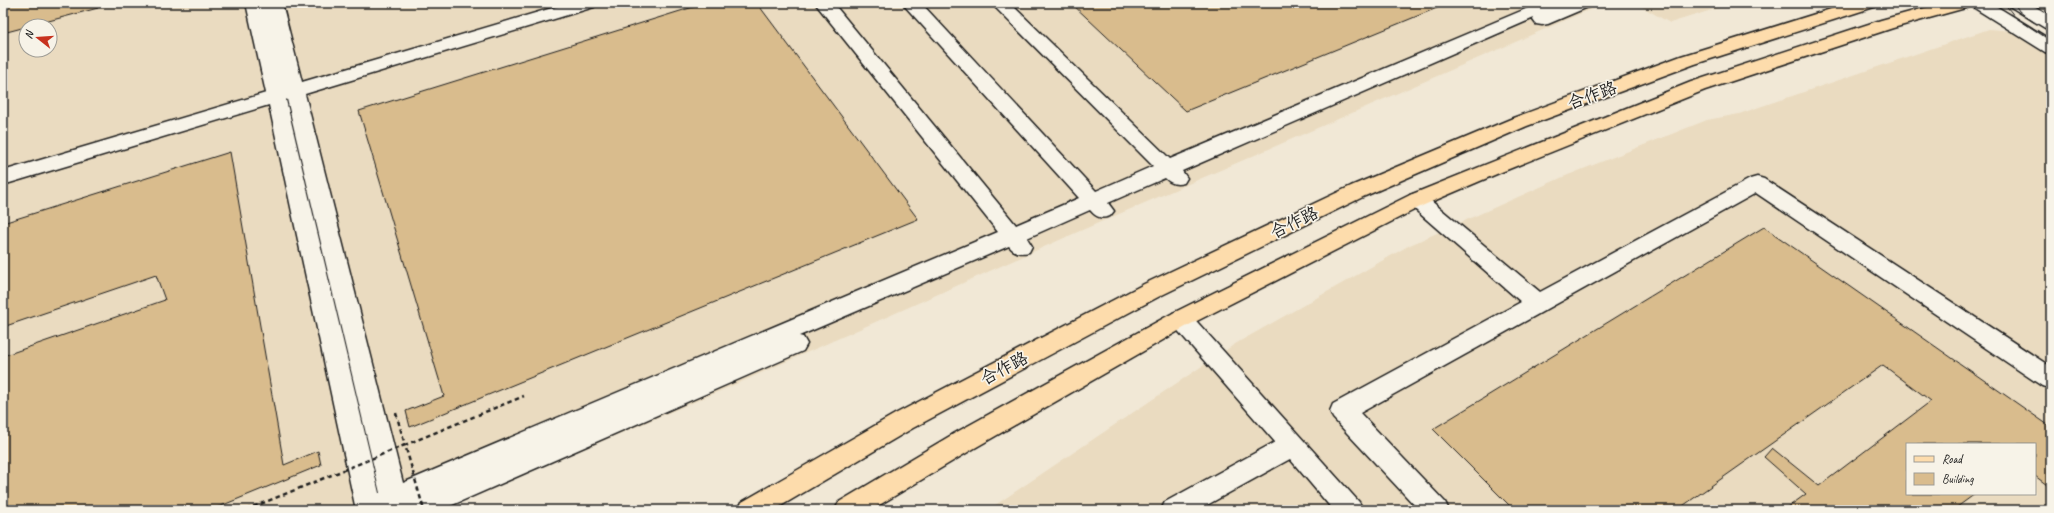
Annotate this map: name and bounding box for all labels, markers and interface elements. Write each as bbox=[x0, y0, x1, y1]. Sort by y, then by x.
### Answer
north arrow bbox=[18, 18, 58, 58]
text: N bbox=[21, 28, 37, 40]
street label: 合作路 bbox=[1565, 77, 1620, 114]
street label: 合作路 bbox=[1267, 202, 1322, 243]
street label: 合作路 bbox=[977, 347, 1032, 390]
legend bbox=[1906, 443, 2036, 495]
text: Road bbox=[1942, 451, 1964, 467]
text: Building bbox=[1942, 471, 1974, 487]

